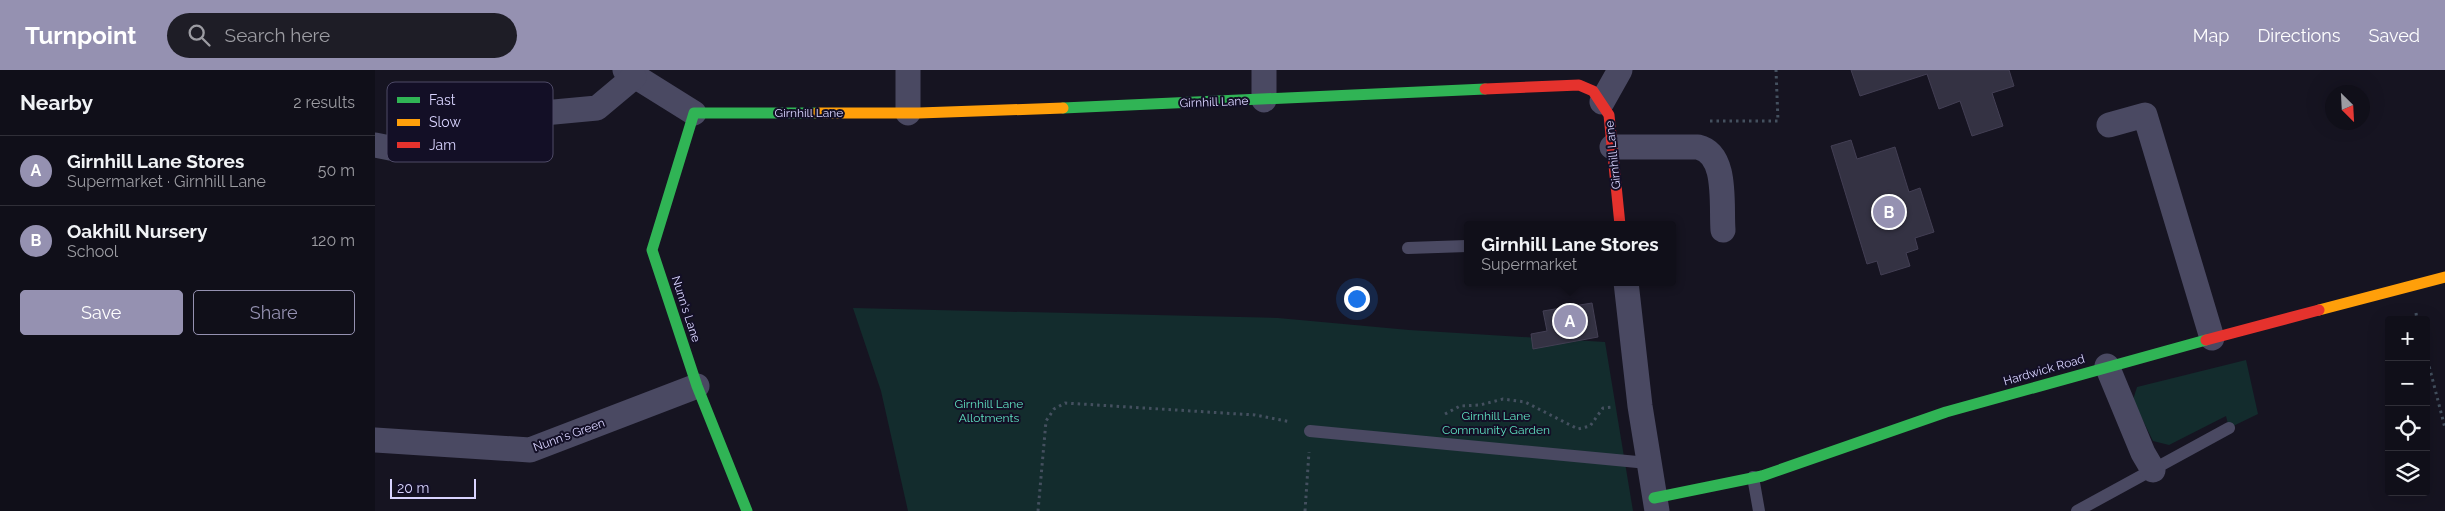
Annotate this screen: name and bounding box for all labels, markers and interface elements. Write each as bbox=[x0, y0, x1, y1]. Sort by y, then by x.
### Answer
search box bbox=[167, 13, 517, 58]
text: Turnpoint bbox=[25, 21, 137, 50]
icon: search bbox=[185, 21, 213, 49]
text: Search here bbox=[225, 24, 330, 46]
text: Map bbox=[2193, 25, 2229, 46]
text: Directions bbox=[2257, 25, 2341, 46]
text: Saved bbox=[2369, 25, 2420, 46]
legend bbox=[387, 82, 553, 162]
north arrow bbox=[2325, 85, 2370, 130]
text: Nearby bbox=[20, 90, 93, 115]
text: Fast bbox=[429, 92, 456, 108]
text: 2 results bbox=[293, 93, 355, 112]
street label: Girnhill Lane bbox=[1179, 94, 1249, 110]
street label: Girnhill Lane bbox=[775, 106, 843, 120]
text: Slow bbox=[429, 114, 461, 130]
street label: Girnhill Lane bbox=[1602, 120, 1624, 190]
text: Jam bbox=[429, 137, 456, 153]
text: Girnhill Lane Stores bbox=[67, 150, 244, 172]
text: A bbox=[31, 161, 41, 180]
text: 50 m bbox=[318, 161, 355, 180]
text: Supermarket · Girnhill Lane bbox=[67, 172, 266, 191]
pin: B bbox=[1873, 193, 1905, 231]
text: Oakhill Nursery bbox=[67, 220, 207, 242]
popup bbox=[1464, 221, 1676, 286]
text: B bbox=[31, 231, 41, 250]
text: 120 m bbox=[311, 231, 355, 250]
text: Girnhill Lane Stores bbox=[1481, 233, 1659, 255]
text: School bbox=[67, 242, 118, 261]
text: Supermarket bbox=[1481, 255, 1577, 274]
street label: Nunn's Lane bbox=[669, 274, 703, 344]
your location bbox=[1344, 286, 1370, 312]
button: Save bbox=[20, 290, 183, 335]
button: Share bbox=[193, 290, 355, 335]
pin: A bbox=[1554, 302, 1586, 340]
map controls bbox=[2385, 316, 2430, 496]
button: + bbox=[2385, 316, 2430, 361]
street label: Hardwick Road bbox=[2002, 352, 2086, 388]
button: − bbox=[2385, 361, 2430, 406]
park label: Girnhill Lane Allotments bbox=[955, 397, 1023, 425]
button: locate bbox=[2385, 406, 2430, 451]
park label: Girnhill Lane Community Garden bbox=[1442, 409, 1550, 437]
street label: Nunn's Green bbox=[531, 416, 607, 454]
button: layers bbox=[2385, 451, 2430, 496]
scale bar bbox=[390, 476, 476, 499]
text: 20 m bbox=[397, 480, 429, 496]

